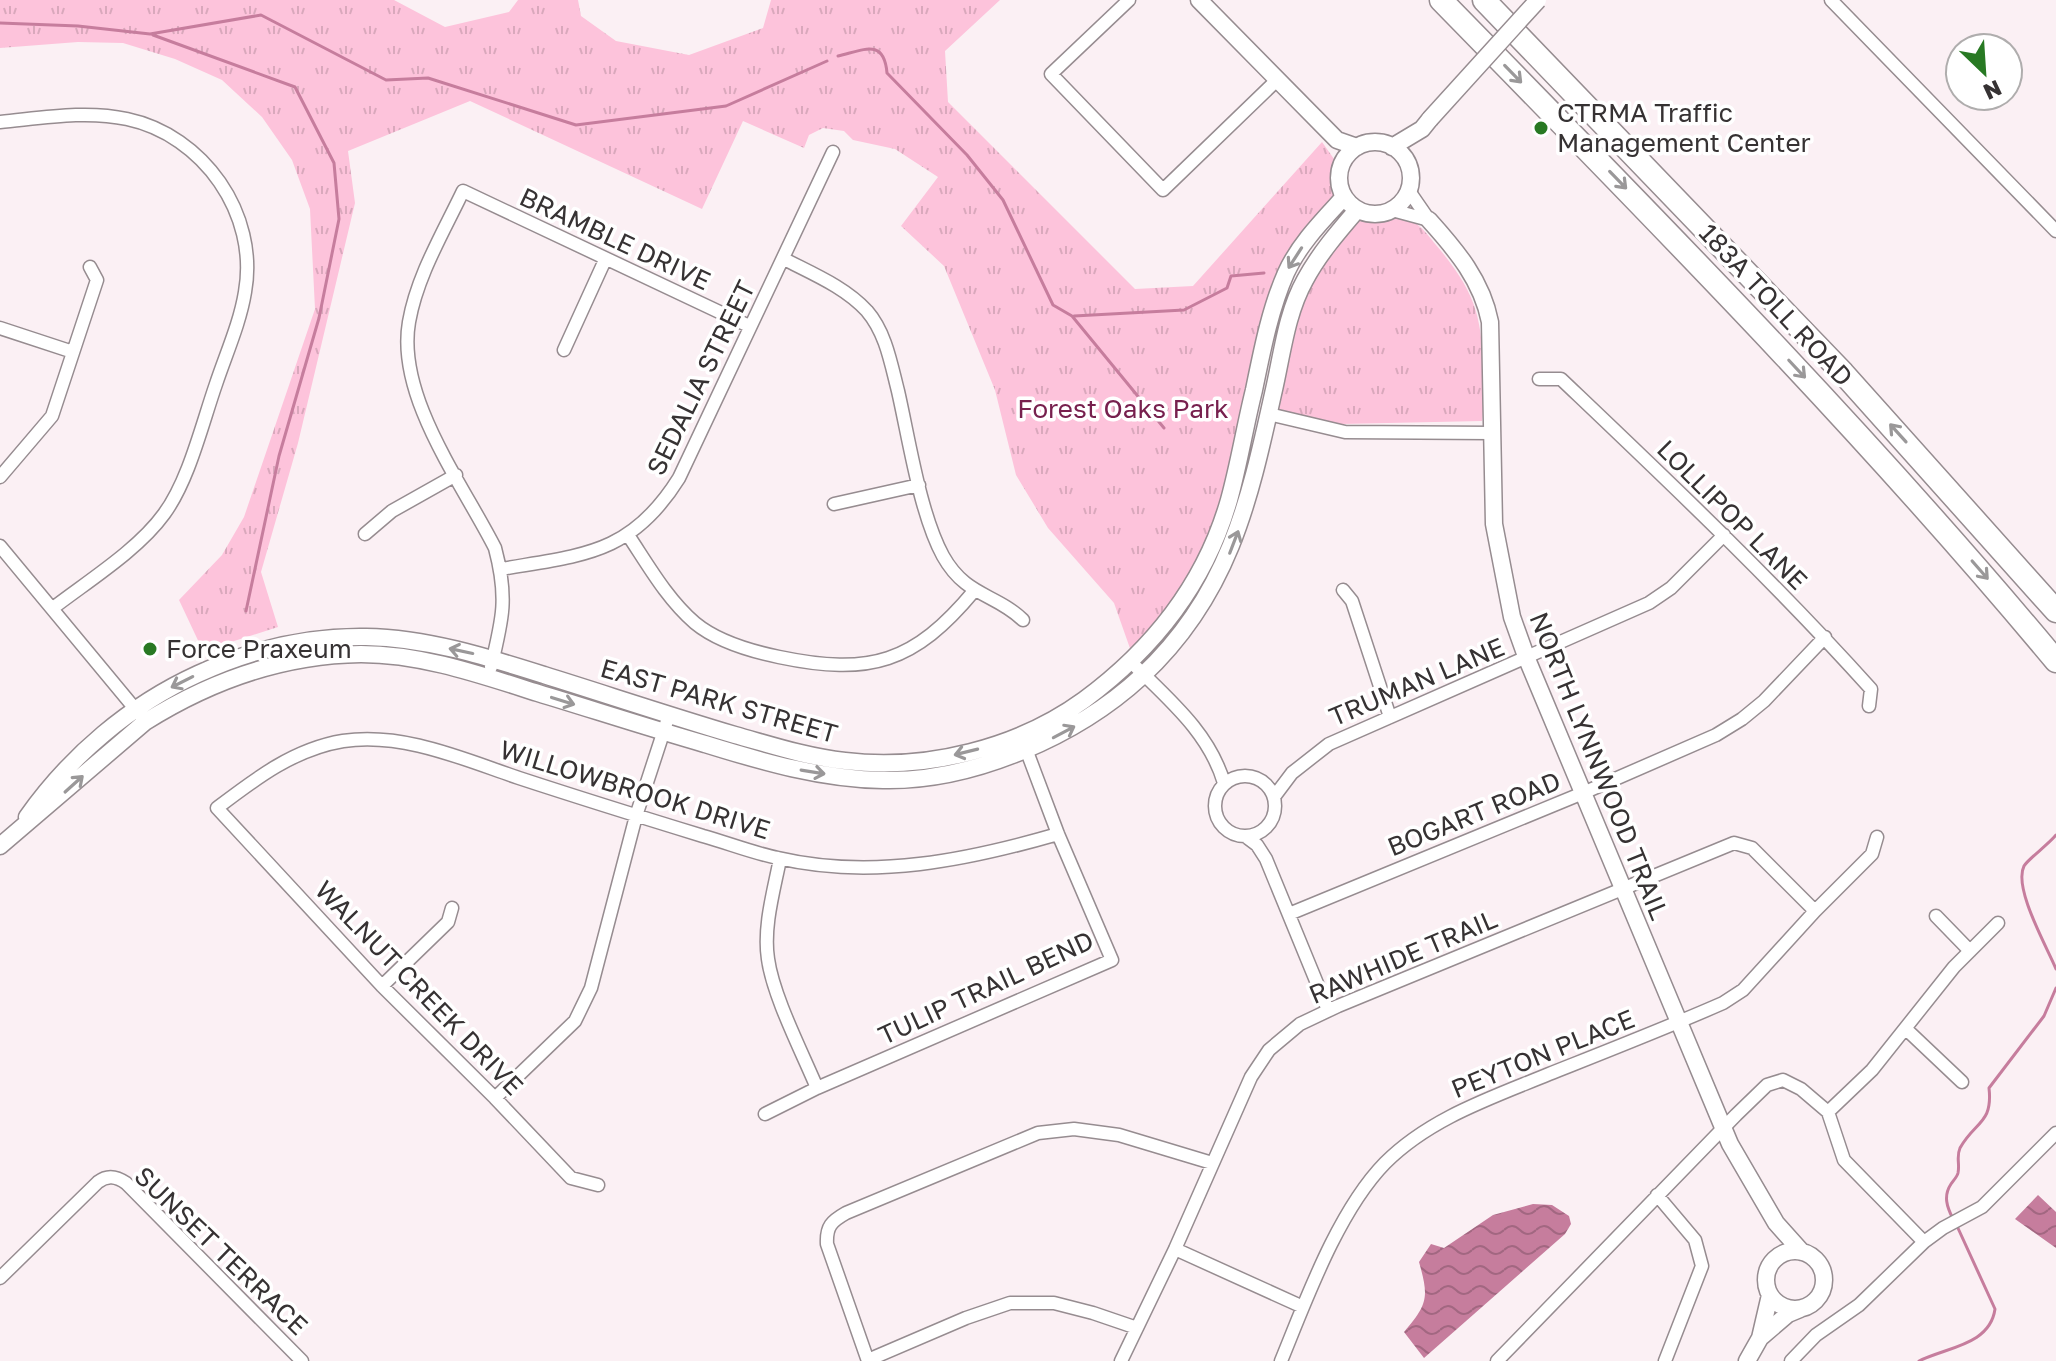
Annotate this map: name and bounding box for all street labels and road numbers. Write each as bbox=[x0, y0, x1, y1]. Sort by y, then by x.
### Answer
street label: BRAMBLE DRIVE bbox=[515, 181, 715, 296]
street label: 183A TOLL ROAD bbox=[1693, 217, 1860, 392]
street label: SEDALIA STREET bbox=[640, 275, 761, 480]
street label: LOLLIPOP LANE bbox=[1651, 433, 1814, 596]
street label: NORTH LYNNWOOD TRAIL bbox=[1524, 608, 1675, 924]
street label: TRUMAN LANE bbox=[1325, 631, 1509, 732]
street label: EAST PARK STREET bbox=[597, 652, 841, 749]
street label: WILLOWBROOK DRIVE bbox=[496, 734, 774, 845]
street label: BOGART ROAD bbox=[1383, 765, 1565, 862]
street label: WALNUT CREEK DRIVE bbox=[309, 874, 530, 1101]
street label: RAWHIDE TRAIL bbox=[1304, 903, 1502, 1010]
street label: TULIP TRAIL BEND bbox=[873, 924, 1098, 1051]
street label: PEYTON PLACE bbox=[1447, 1003, 1639, 1104]
street label: SUNSET TERRACE bbox=[128, 1160, 314, 1341]

